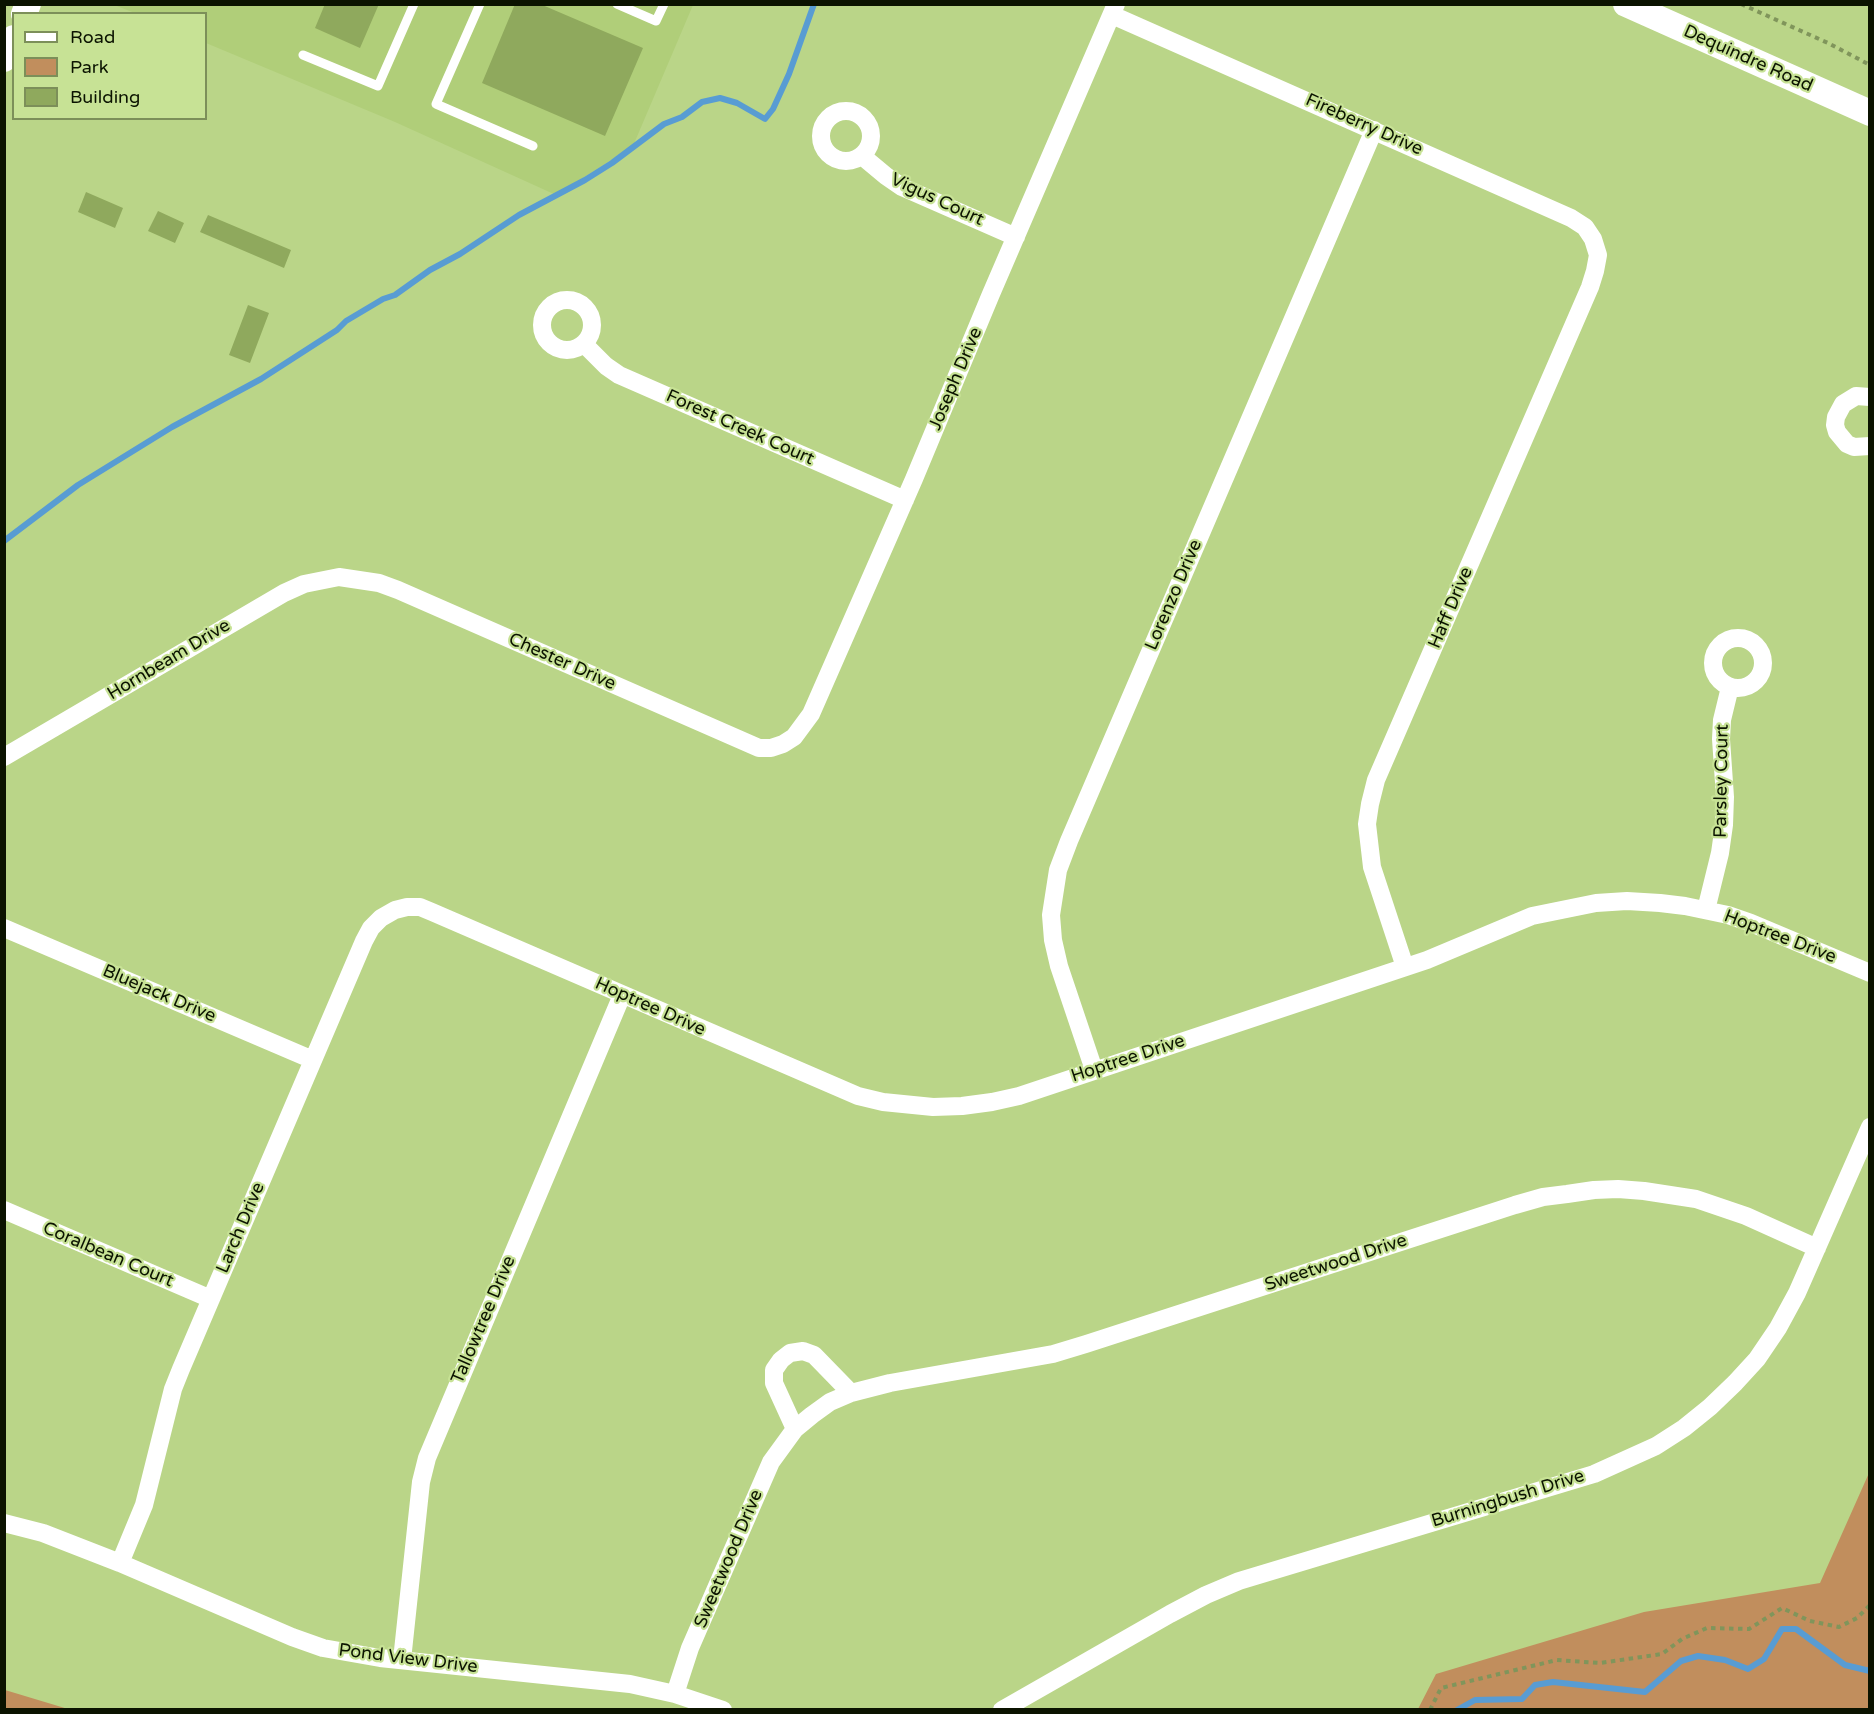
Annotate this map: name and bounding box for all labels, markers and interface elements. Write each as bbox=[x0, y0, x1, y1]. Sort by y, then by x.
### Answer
legend bbox=[12, 12, 207, 120]
street label: Dequindre Road bbox=[1680, 21, 1816, 97]
text: Road bbox=[70, 26, 115, 48]
text: Park bbox=[70, 56, 108, 78]
text: Building bbox=[70, 86, 140, 108]
street label: Fireberry Drive bbox=[1302, 89, 1426, 161]
street label: Vigus Court bbox=[887, 169, 987, 231]
street label: Joseph Drive bbox=[925, 324, 987, 434]
street label: Forest Creek Court bbox=[663, 386, 817, 470]
street label: Lorenzo Drive bbox=[1141, 536, 1207, 654]
street label: Haff Drive bbox=[1424, 564, 1478, 652]
street label: Hornbeam Drive bbox=[104, 615, 234, 705]
street label: Chester Drive bbox=[505, 629, 619, 695]
street label: Parsley Court bbox=[1710, 724, 1734, 838]
street label: Hoptree Drive bbox=[1721, 906, 1839, 968]
street label: Bluejack Drive bbox=[99, 960, 219, 1028]
street label: Hoptree Drive bbox=[591, 973, 709, 1041]
street label: Hoptree Drive bbox=[1068, 1030, 1188, 1088]
street label: Larch Drive bbox=[212, 1179, 270, 1277]
street label: Coralbean Court bbox=[39, 1218, 177, 1292]
street label: Sweetwood Drive bbox=[1262, 1230, 1410, 1296]
street label: Tallowtree Drive bbox=[447, 1253, 521, 1387]
street label: Burningbush Drive bbox=[1429, 1465, 1587, 1533]
street label: Sweetwood Drive bbox=[690, 1487, 768, 1631]
street label: Pond View Drive bbox=[337, 1640, 479, 1678]

